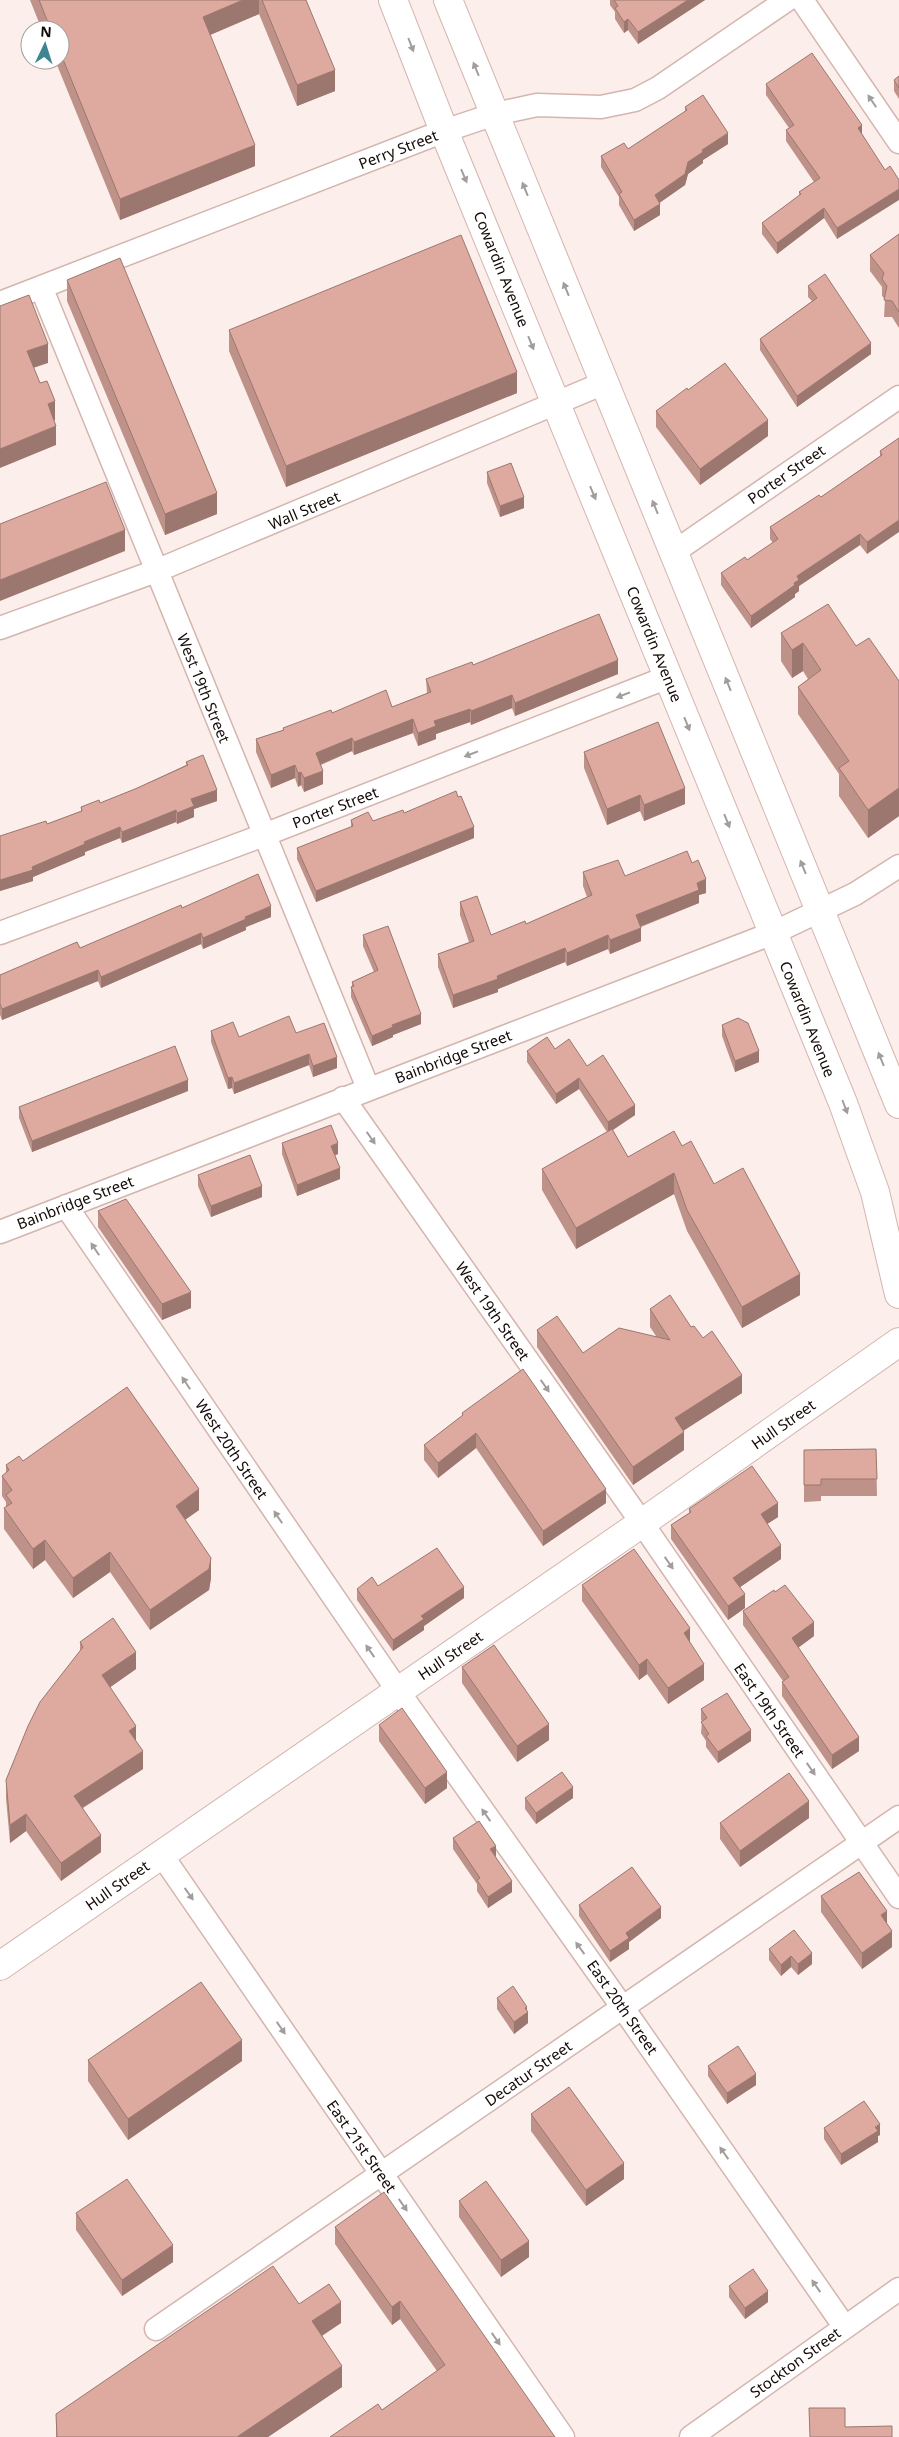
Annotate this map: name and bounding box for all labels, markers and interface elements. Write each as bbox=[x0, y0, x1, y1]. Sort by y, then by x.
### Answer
north arrow bbox=[20, 20, 70, 70]
text: N bbox=[40, 22, 52, 41]
one-way arrow bbox=[408, 38, 415, 53]
one-way arrow bbox=[472, 61, 480, 76]
one-way arrow bbox=[867, 95, 876, 108]
street label: Perry Street bbox=[356, 125, 441, 173]
one-way arrow bbox=[460, 169, 468, 183]
one-way arrow bbox=[521, 182, 529, 197]
street label: Cowardin Avenue bbox=[470, 208, 534, 330]
one-way arrow bbox=[562, 282, 570, 297]
one-way arrow bbox=[528, 335, 535, 350]
street label: Porter Street bbox=[743, 440, 829, 508]
street label: Wall Street bbox=[265, 486, 343, 534]
one-way arrow bbox=[590, 486, 598, 500]
one-way arrow bbox=[651, 500, 659, 514]
street label: Cowardin Avenue bbox=[623, 583, 687, 705]
street label: West 19th Street bbox=[173, 630, 235, 746]
one-way arrow bbox=[724, 676, 732, 691]
one-way arrow bbox=[615, 691, 630, 699]
one-way arrow bbox=[684, 717, 692, 731]
one-way arrow bbox=[464, 751, 479, 758]
street label: Porter Street bbox=[289, 781, 381, 832]
one-way arrow bbox=[723, 814, 731, 828]
one-way arrow bbox=[799, 859, 806, 874]
street label: Cowardin Avenue bbox=[776, 958, 840, 1080]
street label: Bainbridge Street bbox=[392, 1024, 515, 1087]
one-way arrow bbox=[876, 1052, 884, 1066]
one-way arrow bbox=[841, 1100, 849, 1114]
one-way arrow bbox=[366, 1131, 376, 1145]
street label: Bainbridge Street bbox=[14, 1170, 137, 1233]
one-way arrow bbox=[90, 1242, 100, 1255]
street label: West 19th Street bbox=[451, 1258, 535, 1365]
one-way arrow bbox=[181, 1376, 191, 1390]
one-way arrow bbox=[540, 1379, 550, 1392]
street label: Hull Street bbox=[747, 1394, 819, 1453]
street label: West 20th Street bbox=[191, 1395, 273, 1503]
one-way arrow bbox=[273, 1510, 283, 1524]
one-way arrow bbox=[664, 1557, 674, 1570]
street label: Hull Street bbox=[414, 1626, 487, 1684]
one-way arrow bbox=[365, 1644, 375, 1658]
street label: East 19th Street bbox=[730, 1659, 810, 1762]
one-way arrow bbox=[806, 1762, 816, 1776]
one-way arrow bbox=[481, 1808, 491, 1822]
street label: Hull Street bbox=[81, 1855, 153, 1914]
one-way arrow bbox=[184, 1888, 194, 1901]
one-way arrow bbox=[575, 1941, 585, 1955]
street label: East 20th Street bbox=[583, 1956, 663, 2059]
one-way arrow bbox=[276, 2021, 286, 2035]
street label: Decatur Street bbox=[481, 2035, 576, 2110]
street label: East 21st Street bbox=[323, 2096, 402, 2197]
one-way arrow bbox=[719, 2146, 729, 2159]
one-way arrow bbox=[399, 2198, 408, 2212]
one-way arrow bbox=[811, 2279, 821, 2293]
street label: Stockton Street bbox=[746, 2322, 845, 2402]
one-way arrow bbox=[491, 2332, 501, 2346]

